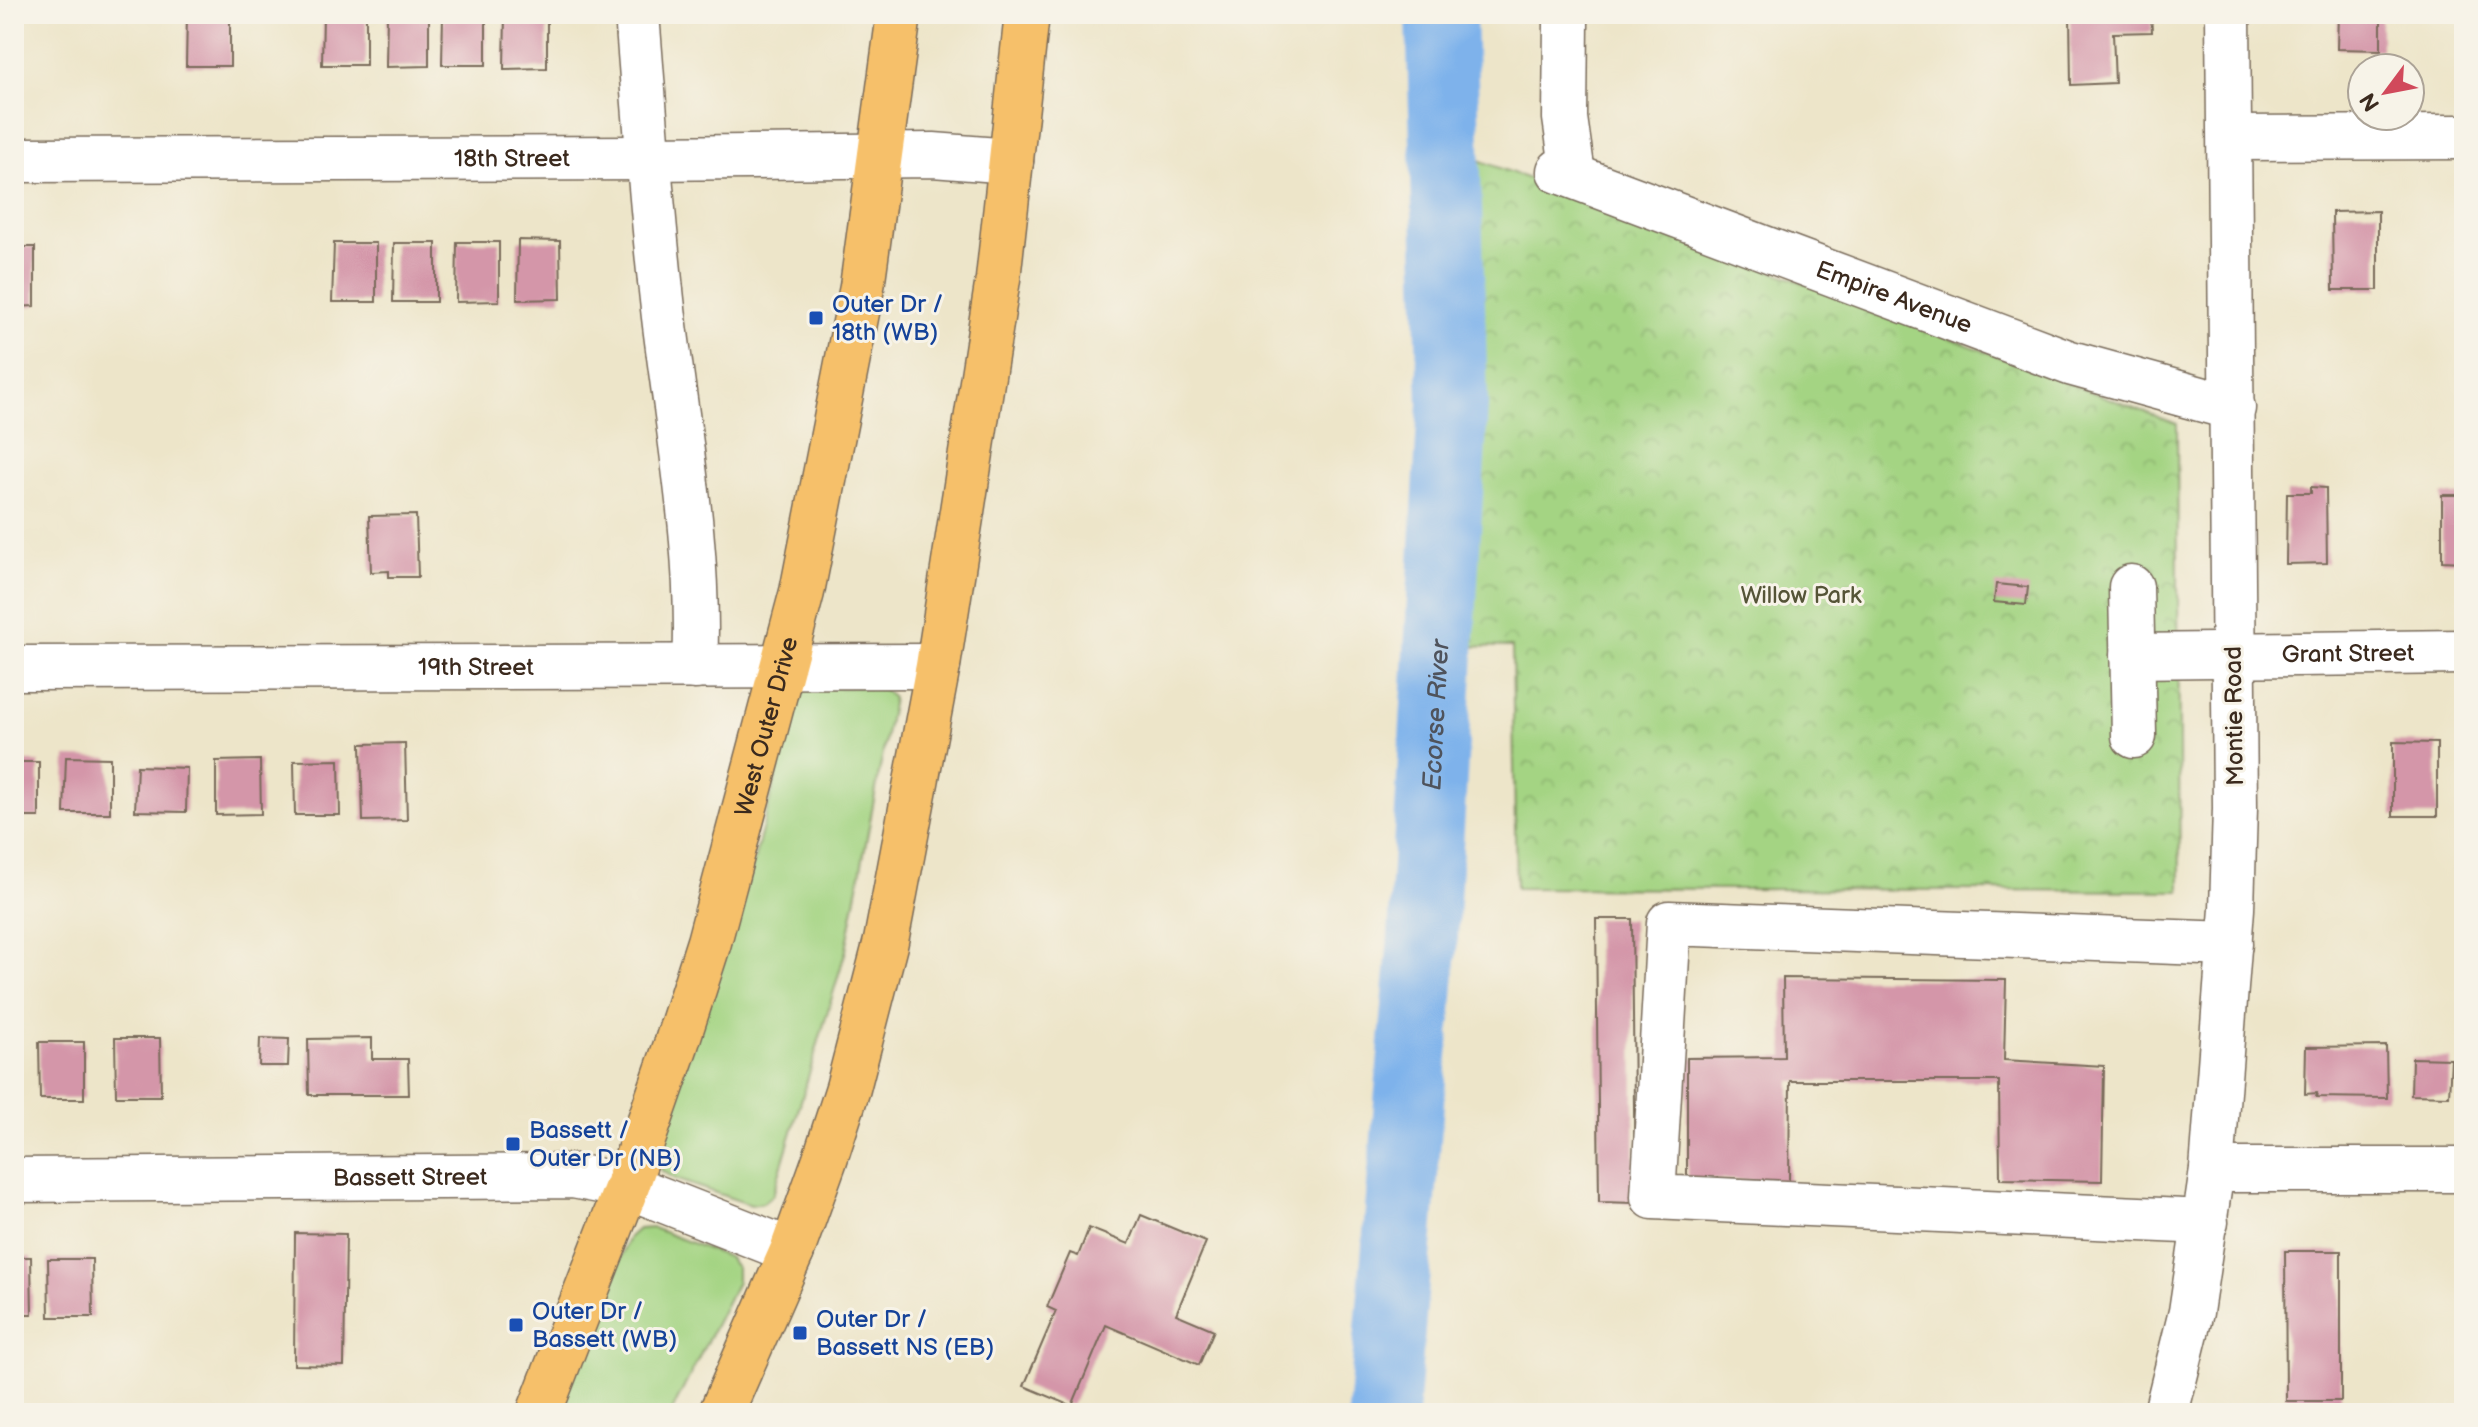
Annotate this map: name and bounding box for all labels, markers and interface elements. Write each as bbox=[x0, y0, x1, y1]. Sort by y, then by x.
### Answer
north arrow bbox=[2346, 52, 2426, 132]
text: N bbox=[2354, 88, 2386, 116]
street label: 18th Street bbox=[454, 144, 571, 174]
street label: Empire Avenue bbox=[1812, 255, 1976, 340]
place label: Outer Dr / 18th (WB) bbox=[832, 290, 943, 347]
marker: Outer Dr / 18th (WB) bbox=[807, 309, 825, 327]
park label: Willow Park bbox=[1740, 581, 1862, 610]
street label: West Outer Drive bbox=[729, 634, 805, 819]
water label: Ecorse River bbox=[1417, 638, 1457, 791]
street label: Grant Street bbox=[2282, 639, 2415, 669]
street label: Montie Road bbox=[2219, 646, 2250, 786]
street label: 19th Street bbox=[418, 653, 535, 682]
place label: Bassett / Outer Dr (NB) bbox=[529, 1116, 681, 1173]
marker: Bassett / Outer Dr (NB) bbox=[504, 1135, 522, 1153]
street label: Bassett Street bbox=[333, 1163, 488, 1193]
place label: Outer Dr / Bassett (WB) bbox=[532, 1297, 677, 1354]
place label: Outer Dr / Bassett NS (EB) bbox=[816, 1305, 994, 1362]
marker: Outer Dr / Bassett (WB) bbox=[507, 1316, 525, 1334]
marker: Outer Dr / Bassett NS (EB) bbox=[791, 1324, 809, 1342]

